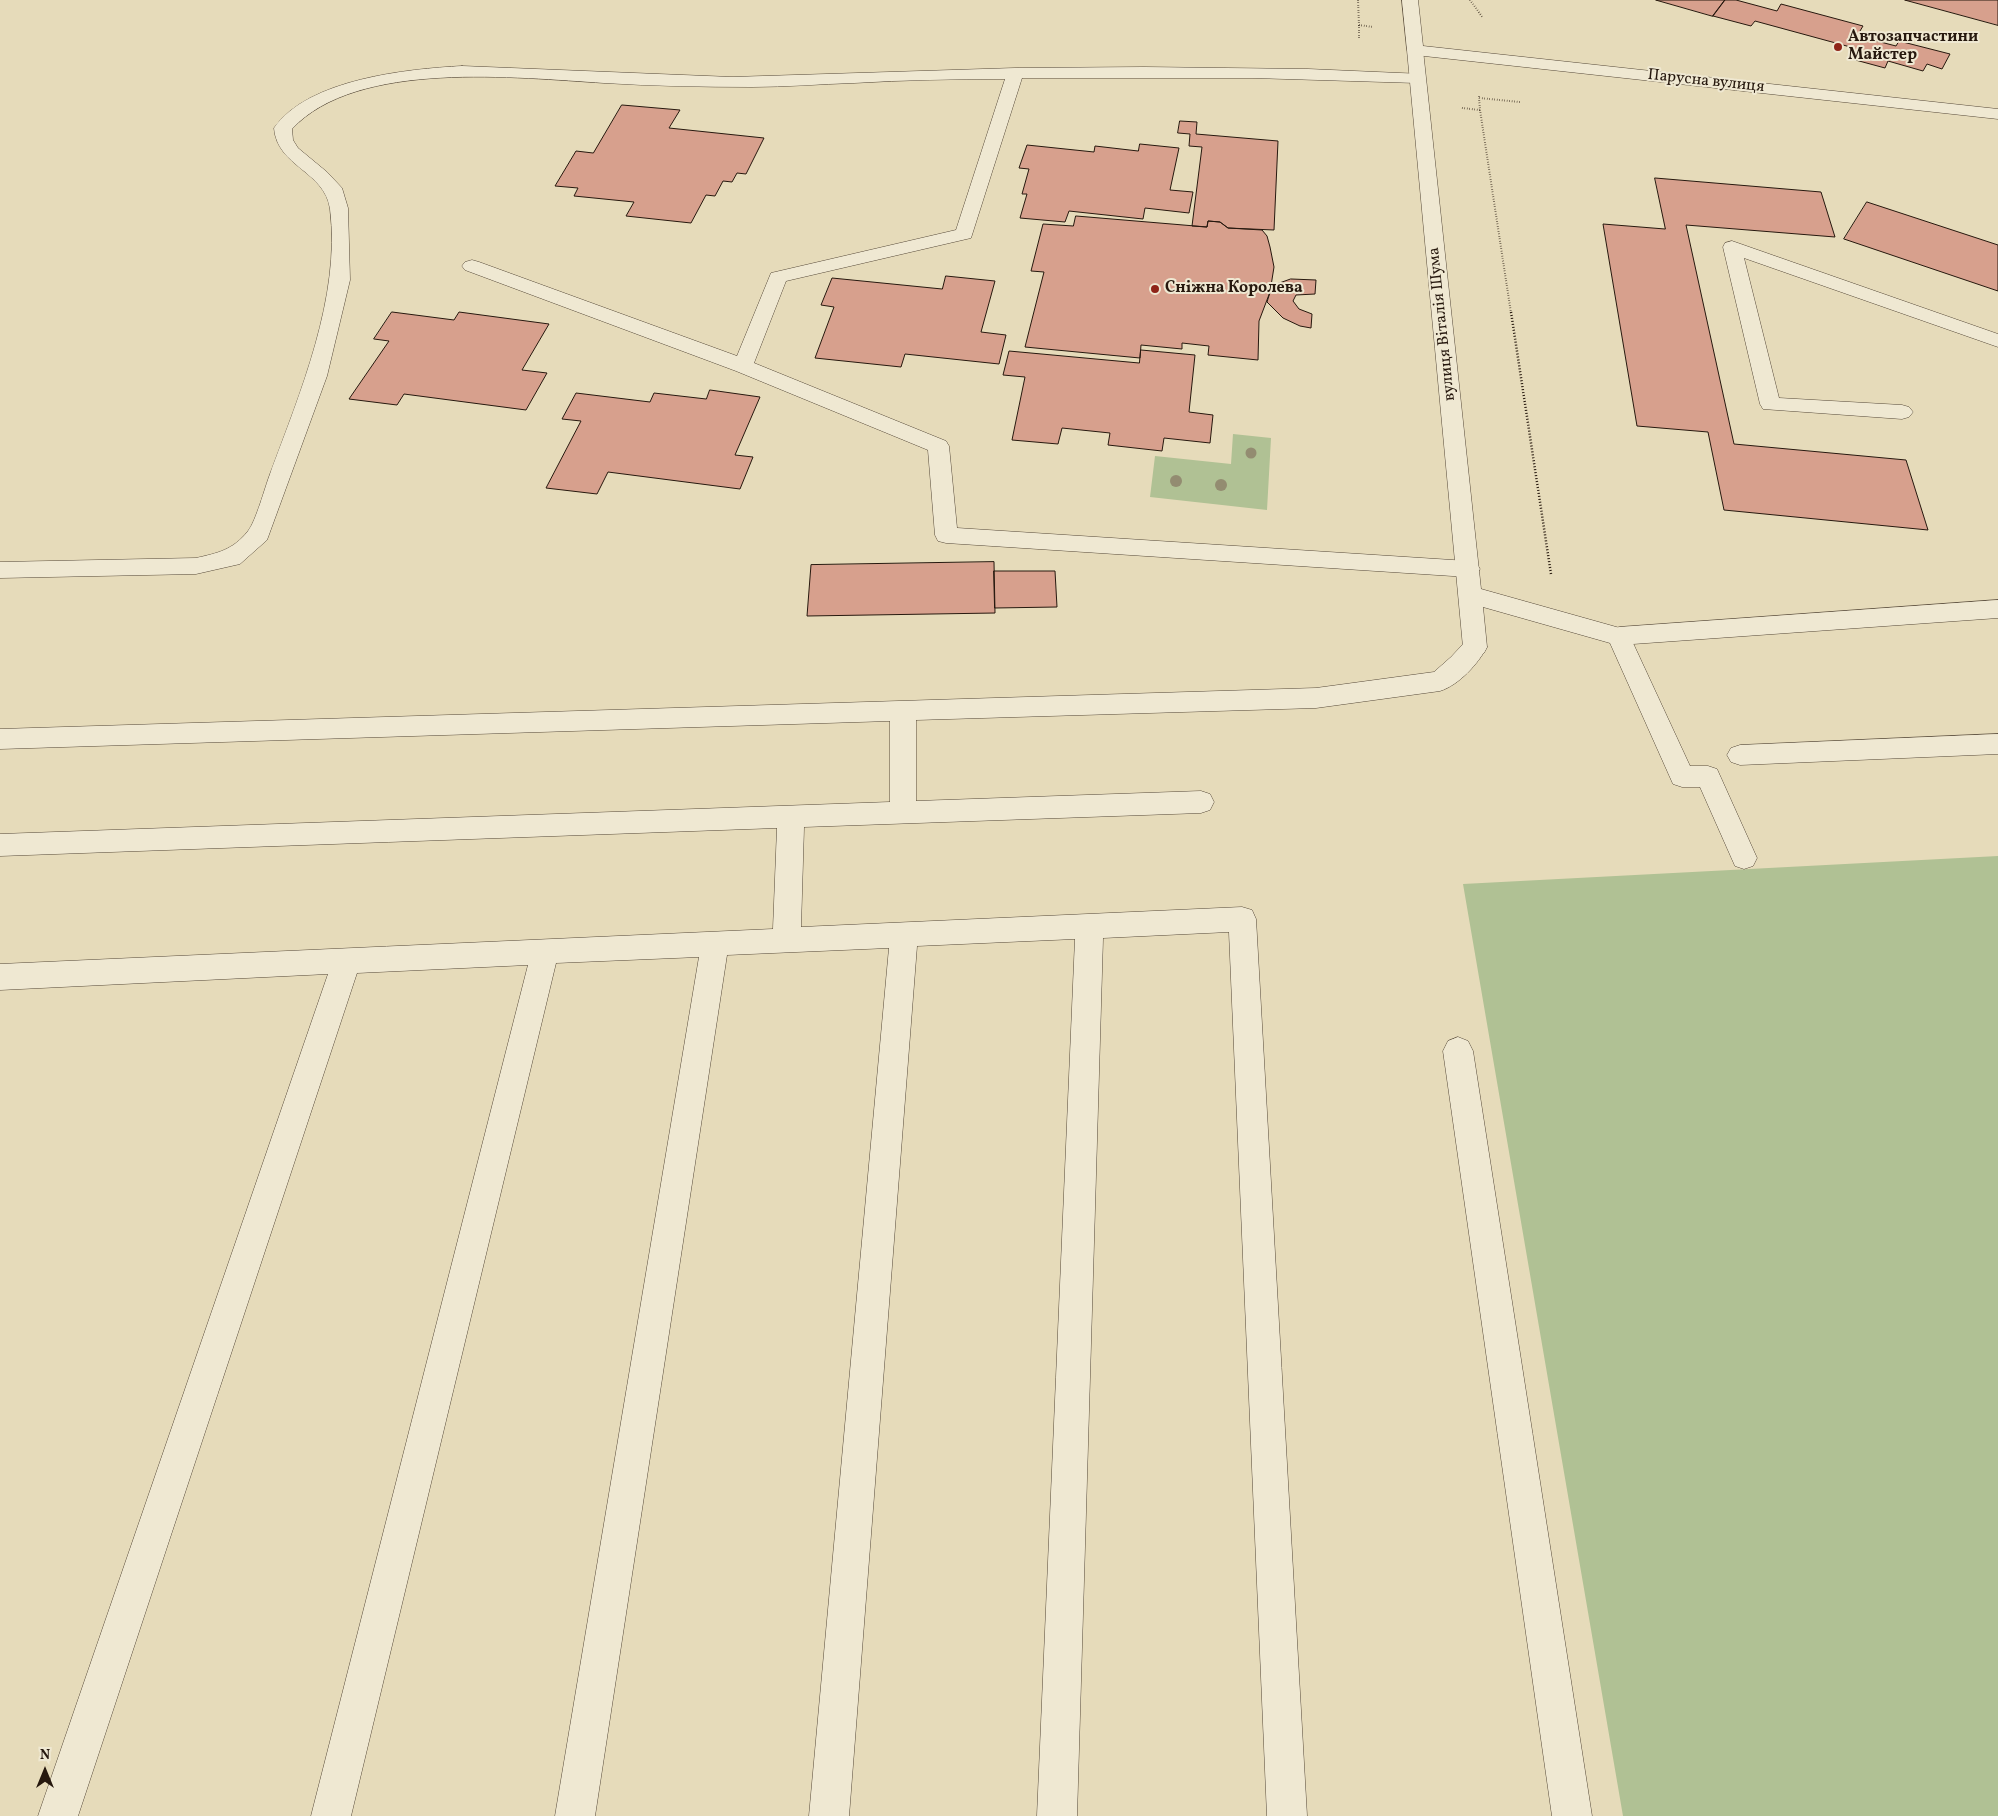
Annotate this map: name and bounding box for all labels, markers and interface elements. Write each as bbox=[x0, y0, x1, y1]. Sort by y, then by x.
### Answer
place label: Автозапчастини Майстер bbox=[1848, 28, 1978, 66]
marker: Автозапчастини Майстер bbox=[1832, 41, 1844, 53]
street label: Парусна вулиця bbox=[1647, 66, 1765, 98]
street label: вулиця Віталія Шума bbox=[1425, 246, 1461, 402]
place label: Сніжна Королева bbox=[1165, 279, 1303, 299]
marker: Сніжна Королева bbox=[1149, 283, 1161, 295]
north arrow bbox=[20, 1746, 70, 1796]
text: N bbox=[40, 1746, 50, 1765]

